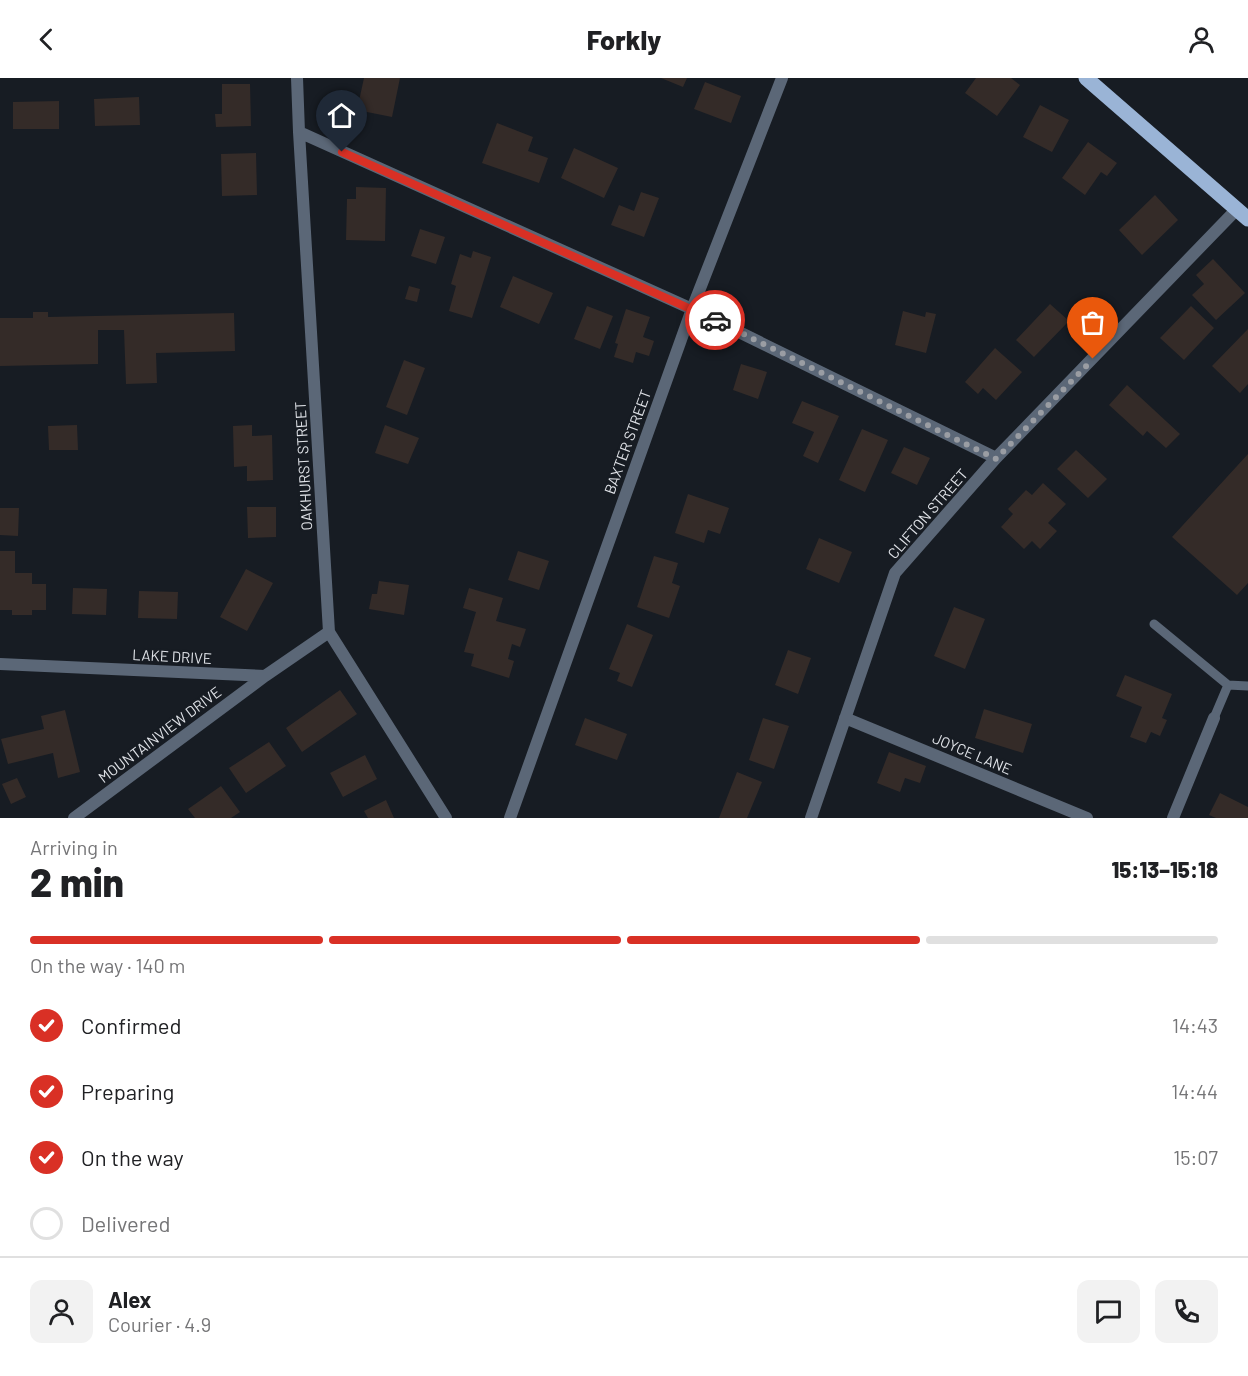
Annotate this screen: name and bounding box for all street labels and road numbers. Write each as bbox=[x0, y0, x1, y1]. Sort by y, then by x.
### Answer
street label: BAXTER STREET bbox=[600, 387, 654, 496]
street label: OAKHURST STREET bbox=[291, 401, 315, 531]
street label: CLIFTON STREET bbox=[883, 465, 971, 562]
street label: LAKE DRIVE bbox=[132, 645, 212, 667]
street label: MOUNTAINVIEW DRIVE bbox=[95, 682, 224, 786]
street label: JOYCE LANE bbox=[930, 728, 1015, 778]

